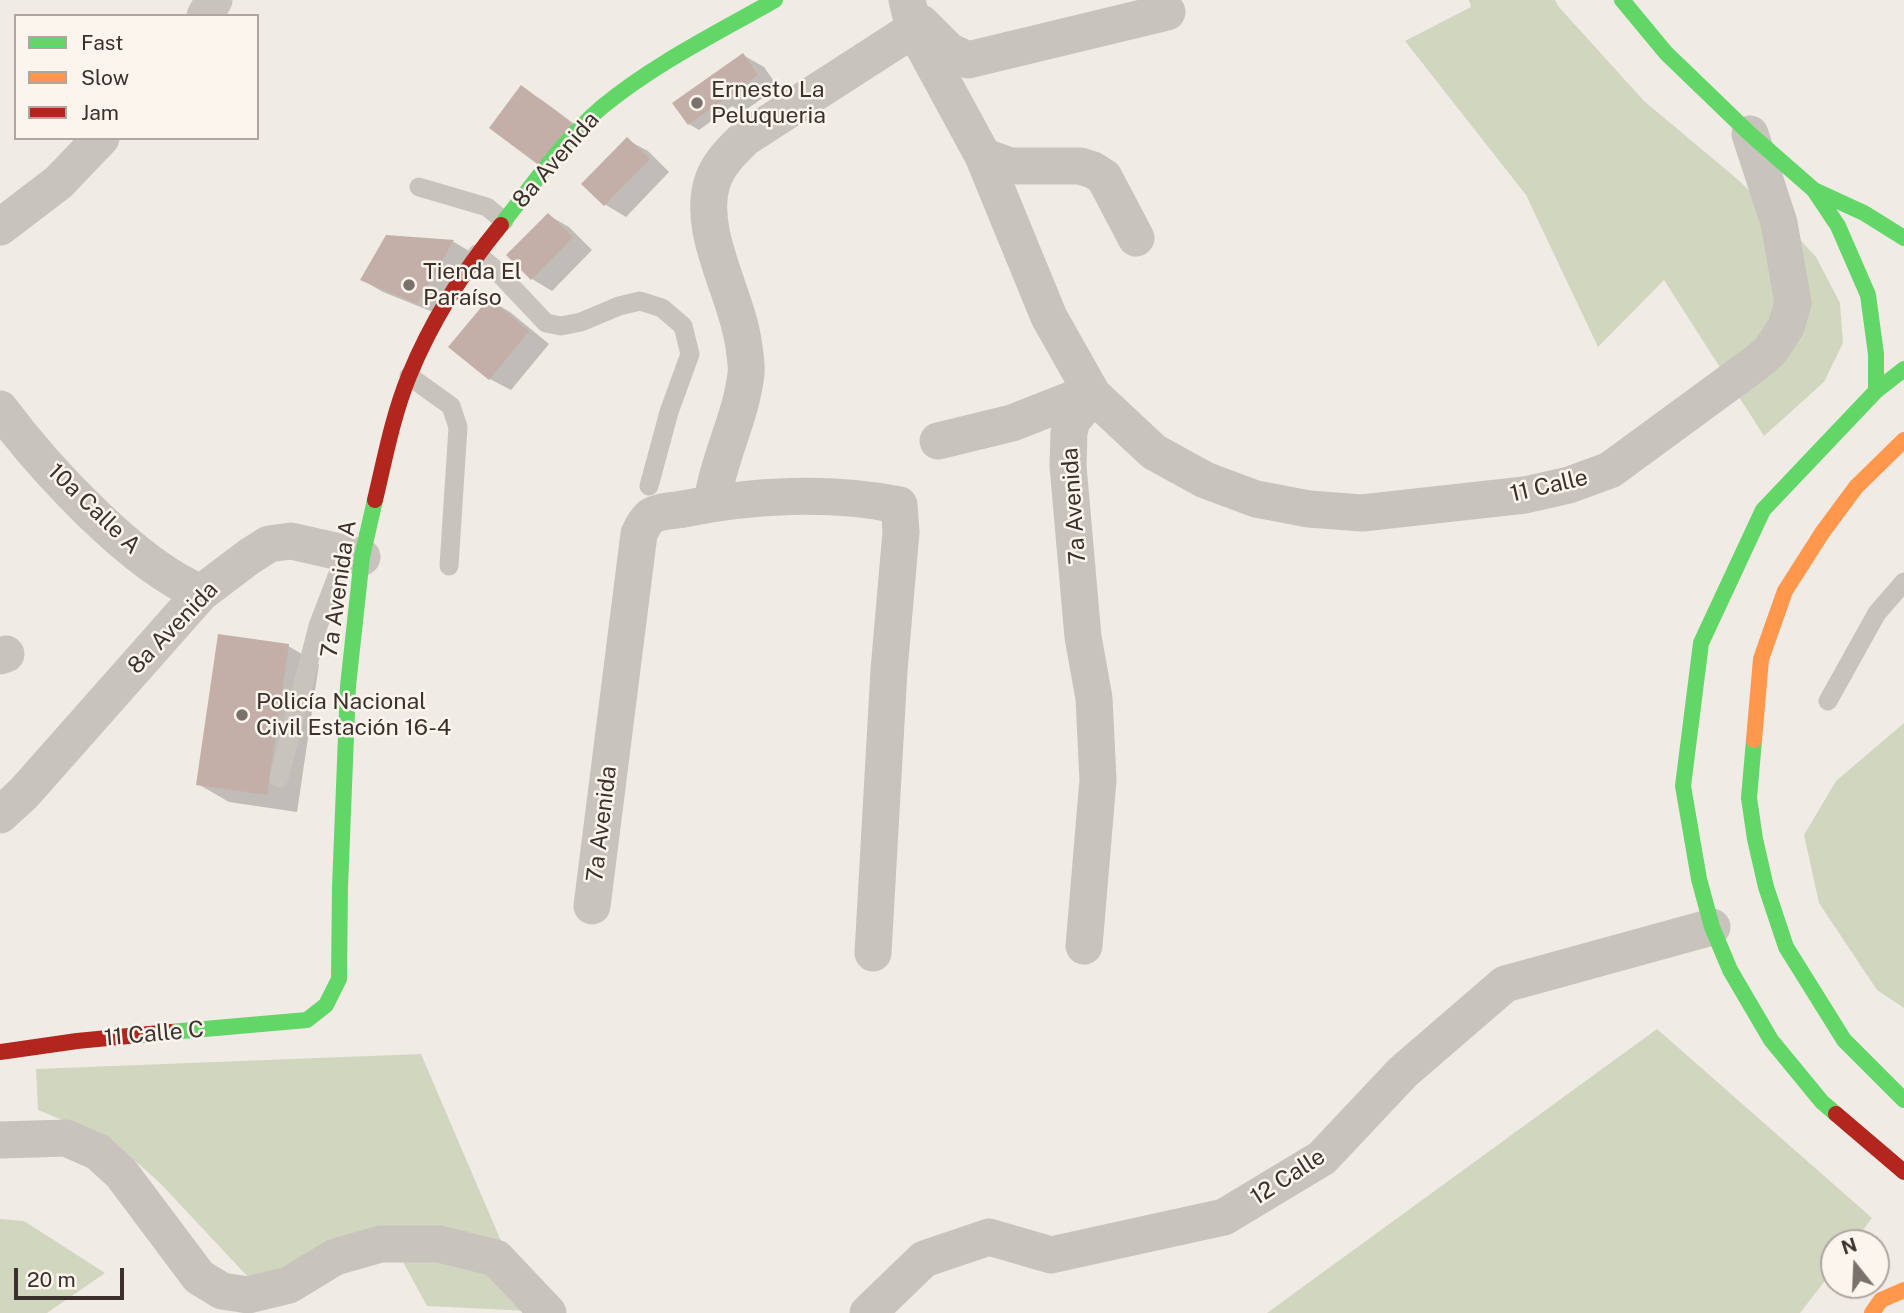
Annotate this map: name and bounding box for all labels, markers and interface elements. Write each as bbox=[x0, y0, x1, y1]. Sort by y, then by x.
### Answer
legend bbox=[14, 14, 259, 140]
text: Fast bbox=[81, 30, 123, 55]
text: Slow bbox=[81, 65, 129, 90]
place label: Ernesto La Peluqueria bbox=[711, 76, 826, 130]
marker: Ernesto La Peluqueria bbox=[689, 95, 705, 111]
text: Jam bbox=[81, 100, 119, 125]
street label: 8a Avenida bbox=[507, 106, 605, 214]
place label: Tienda El Paraíso bbox=[423, 258, 522, 312]
marker: Tienda El Paraíso bbox=[401, 277, 417, 293]
street label: 7a Avenida bbox=[1056, 447, 1092, 565]
street label: 10a Calle A bbox=[42, 458, 146, 560]
street label: 11 Calle bbox=[1508, 464, 1590, 508]
street label: 7a Avenida A bbox=[316, 518, 362, 660]
street label: 8a Avenida bbox=[122, 576, 224, 680]
place label: Policía Nacional Civil Estación 16-4 bbox=[256, 688, 451, 742]
marker: Policía Nacional Civil Estación 16-4 bbox=[234, 707, 250, 723]
street label: 7a Avenida bbox=[581, 764, 623, 884]
street label: 11 Calle C bbox=[103, 1016, 205, 1052]
street label: 12 Calle bbox=[1246, 1143, 1330, 1211]
north arrow bbox=[1820, 1229, 1890, 1299]
text: N bbox=[1839, 1233, 1860, 1259]
scale bar bbox=[18, 1254, 128, 1298]
text: 20 m bbox=[27, 1267, 76, 1292]

